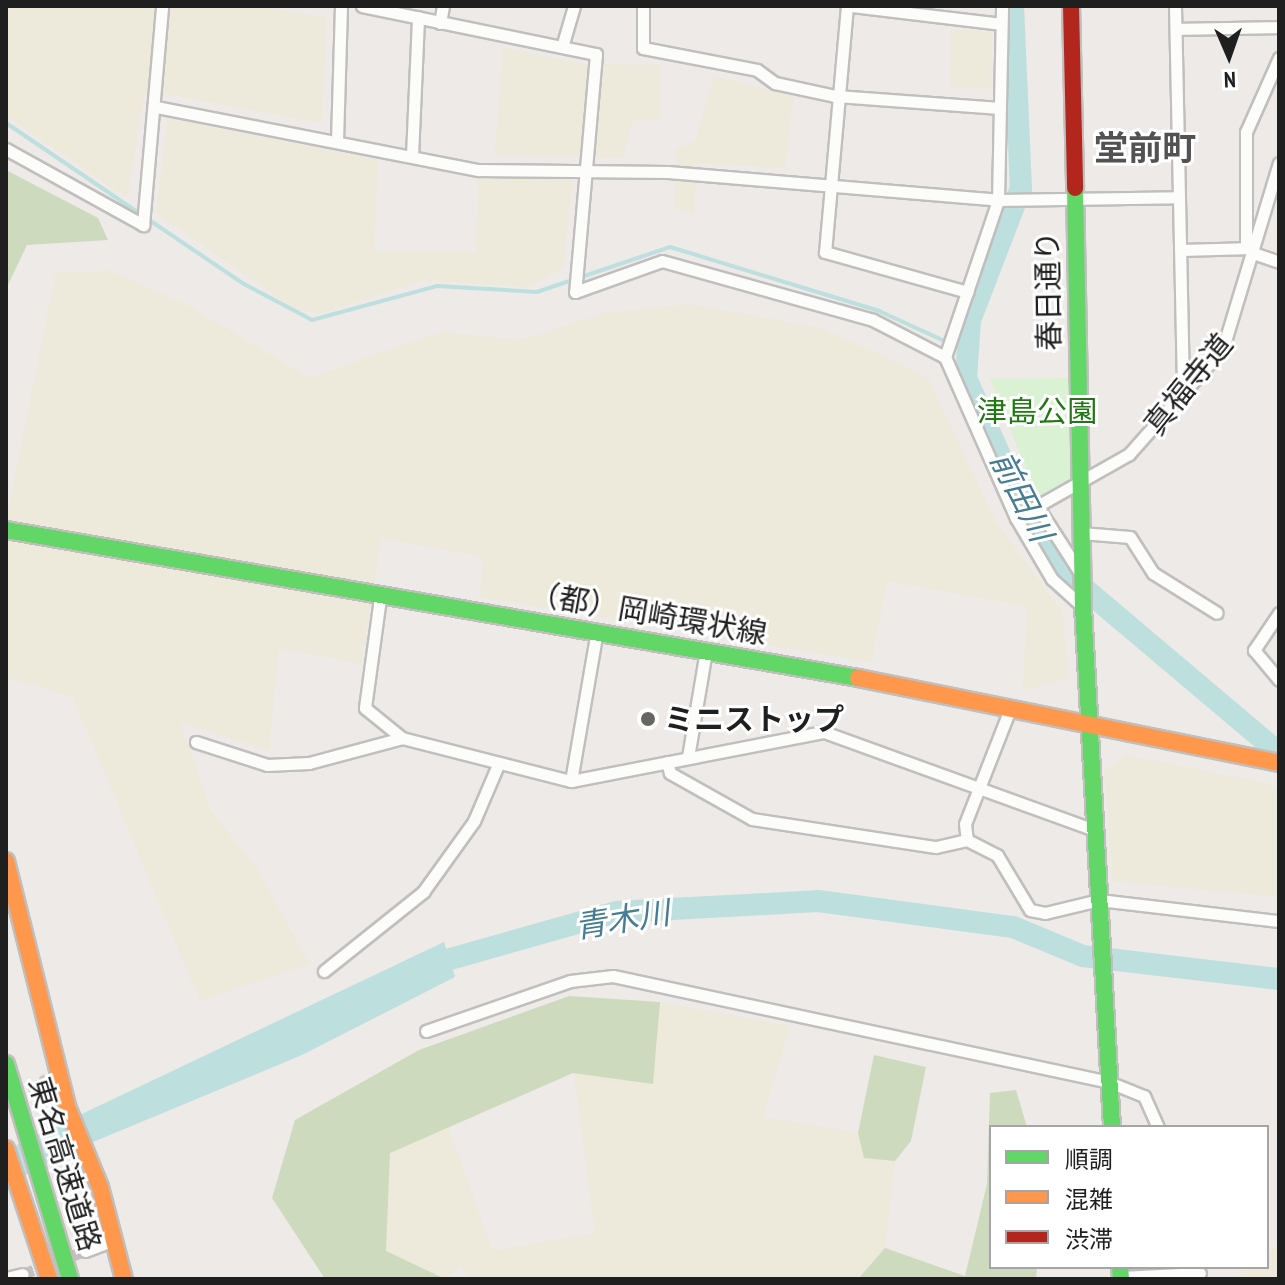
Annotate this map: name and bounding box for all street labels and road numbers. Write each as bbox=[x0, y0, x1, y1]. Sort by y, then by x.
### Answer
street label: 春日通り bbox=[1029, 231, 1067, 351]
street label: 真福寺道 bbox=[1136, 326, 1240, 442]
street label: （都）岡崎環状線 bbox=[527, 574, 769, 652]
street label: 東名高速道路 bbox=[21, 1073, 109, 1255]

